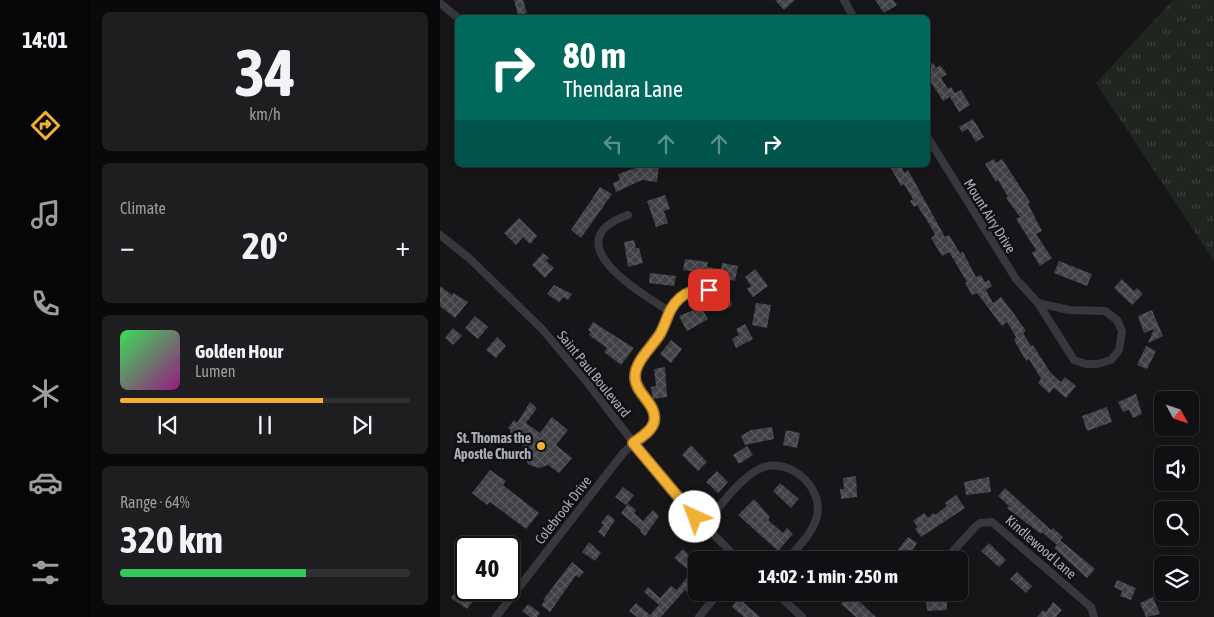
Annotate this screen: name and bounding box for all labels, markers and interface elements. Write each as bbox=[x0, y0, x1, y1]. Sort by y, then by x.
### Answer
text: 14:01 bbox=[22, 27, 68, 53]
text: 34 bbox=[234, 35, 296, 110]
icon: right bbox=[480, 35, 545, 100]
text: 80 m bbox=[563, 35, 626, 75]
text: Thendara Lane bbox=[563, 76, 683, 102]
text: km/h bbox=[249, 105, 281, 123]
icon: directions bbox=[28, 108, 63, 143]
icon: left bbox=[599, 130, 627, 158]
icon: ahead bbox=[652, 130, 680, 158]
icon: ahead bbox=[705, 130, 733, 158]
icon: right bbox=[758, 130, 786, 158]
street label: Mount Airy Drive bbox=[961, 176, 1019, 256]
icon: music bbox=[28, 197, 63, 232]
text: Climate bbox=[120, 199, 166, 217]
text: 20° bbox=[242, 224, 288, 267]
text: − bbox=[120, 230, 135, 262]
text: + bbox=[395, 230, 410, 262]
pin bbox=[688, 269, 730, 311]
icon: arrive bbox=[695, 276, 723, 304]
icon: phone bbox=[28, 286, 63, 321]
street label: Saint Paul Boulevard bbox=[554, 328, 634, 420]
text: Golden Hour bbox=[195, 340, 283, 362]
text: Lumen bbox=[195, 362, 235, 380]
icon: climate bbox=[28, 376, 63, 411]
north arrow bbox=[1154, 391, 1199, 436]
map controls bbox=[1154, 391, 1199, 601]
icon: previous bbox=[154, 411, 182, 439]
icon: pause bbox=[251, 411, 279, 439]
icon: next bbox=[348, 411, 376, 439]
place label: St. Thomas the Apostle Church bbox=[453, 430, 531, 462]
marker: St. Thomas the Apostle Church bbox=[535, 440, 547, 452]
button: sound bbox=[1154, 446, 1199, 491]
icon: car bbox=[28, 465, 63, 500]
street label: Colebrook Drive bbox=[531, 473, 595, 547]
position arrow bbox=[668, 490, 720, 542]
text: Range · 64% bbox=[120, 493, 190, 511]
button: search bbox=[1154, 501, 1199, 546]
street label: Kindlewood Lane bbox=[1002, 512, 1080, 582]
text: 320 km bbox=[120, 518, 223, 561]
speed limit sign: 40 bbox=[455, 536, 520, 601]
icon: filters bbox=[28, 555, 63, 590]
button: layers bbox=[1154, 556, 1199, 601]
text: 14:02 · 1 min · 250 m bbox=[758, 565, 898, 587]

